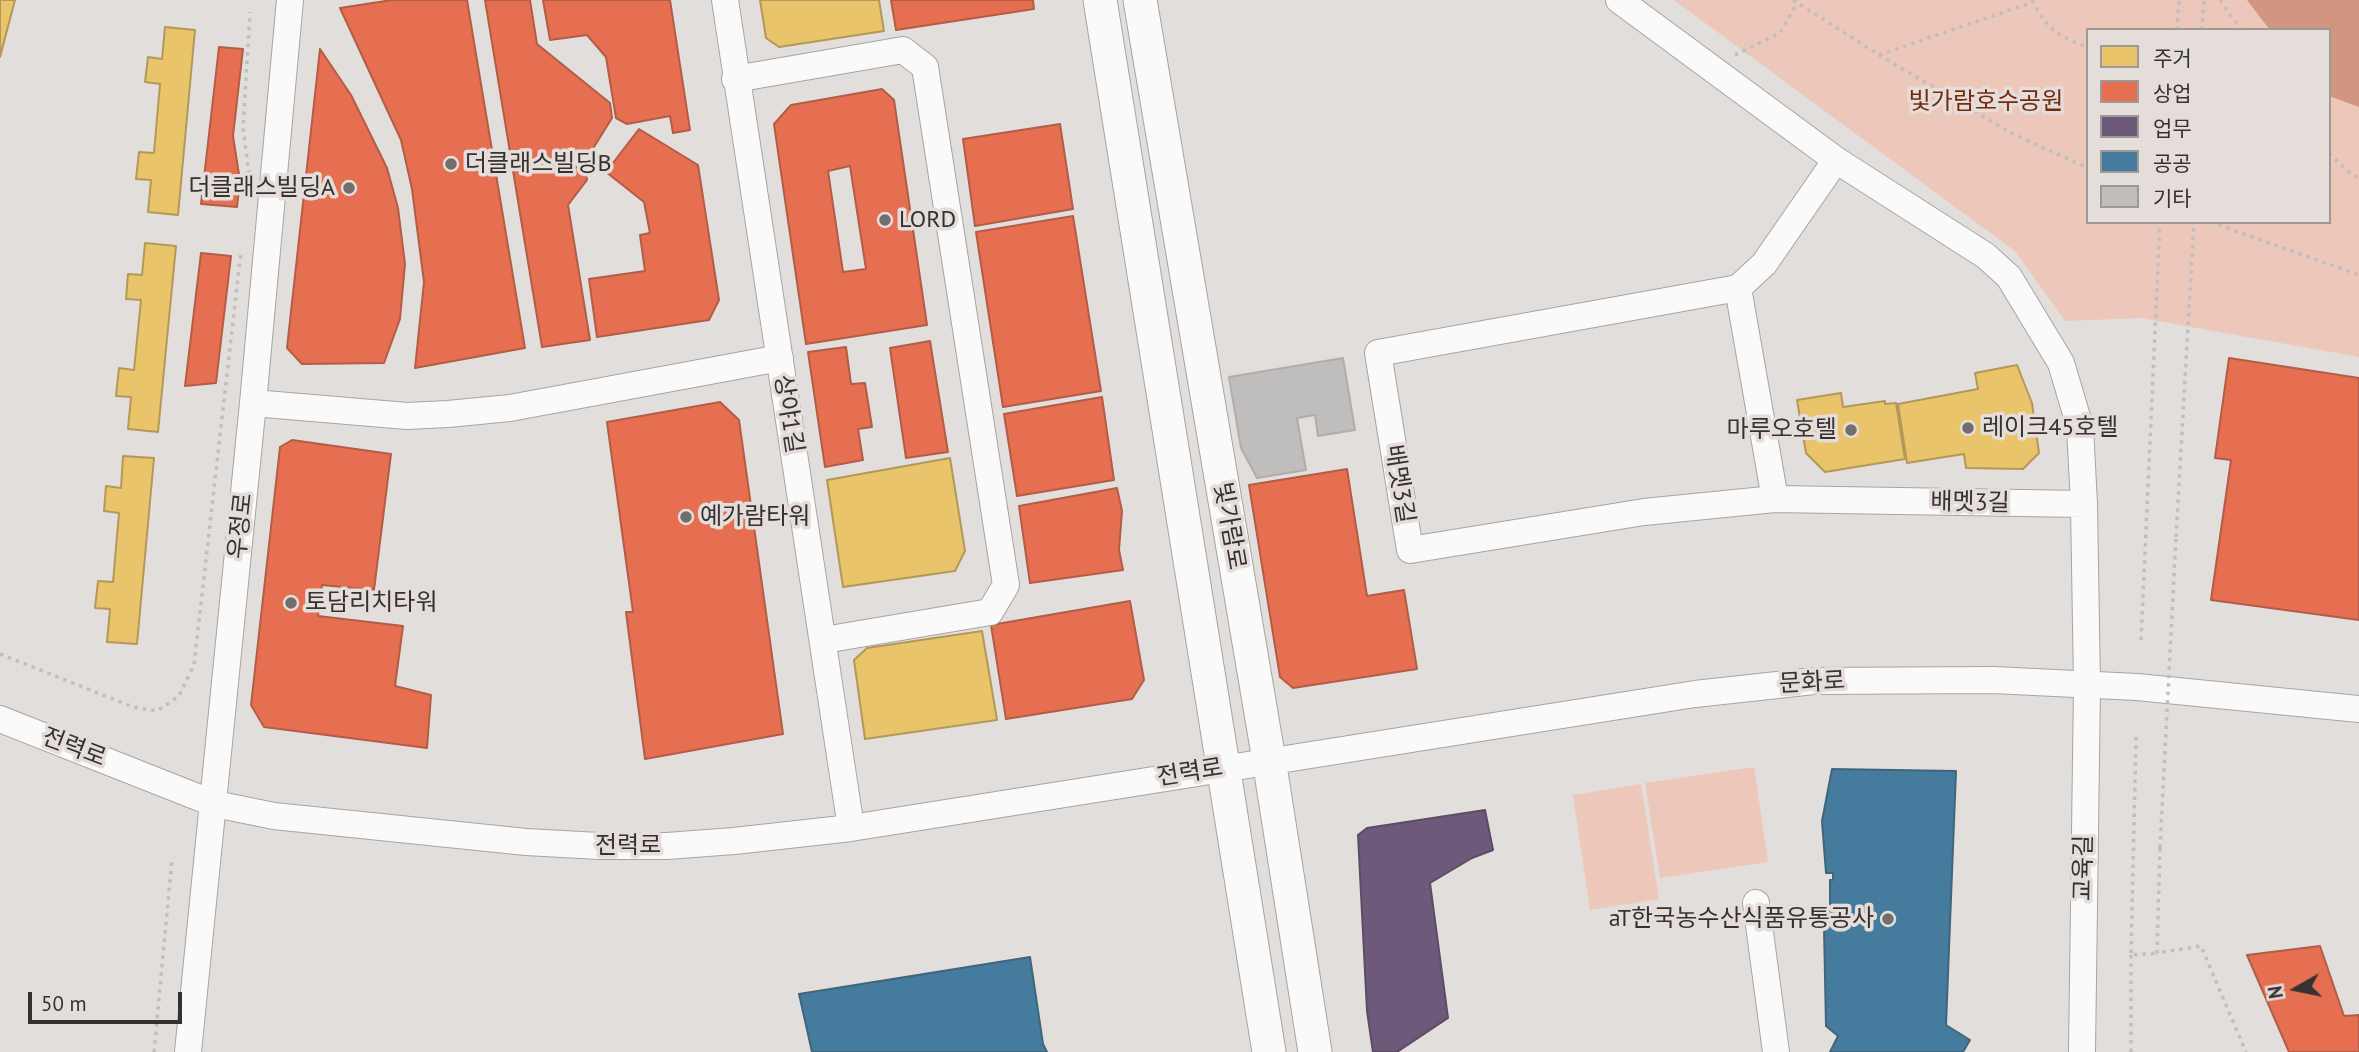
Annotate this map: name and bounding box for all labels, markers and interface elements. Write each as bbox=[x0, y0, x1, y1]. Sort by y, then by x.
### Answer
legend bbox=[2086, 28, 2331, 224]
text: 주거 bbox=[2153, 45, 2192, 72]
text: 상업 bbox=[2153, 80, 2192, 107]
park label: 빛가람호수공원 bbox=[1909, 88, 2063, 116]
text: 업무 bbox=[2153, 115, 2192, 142]
place label: 더클래스빌딩B bbox=[465, 150, 611, 178]
text: 공공 bbox=[2153, 150, 2192, 177]
marker: 더클래스빌딩B bbox=[443, 156, 459, 172]
place label: 더클래스빌딩A bbox=[188, 174, 335, 202]
marker: 더클래스빌딩A bbox=[341, 180, 357, 196]
text: 기타 bbox=[2153, 185, 2192, 212]
place label: LORD bbox=[899, 206, 956, 234]
marker: LORD bbox=[877, 212, 893, 228]
street label: 상야1길 bbox=[768, 373, 808, 455]
place label: 레이크45호텔 bbox=[1982, 414, 2119, 442]
place label: 마루오호텔 bbox=[1727, 416, 1837, 444]
marker: 레이크45호텔 bbox=[1960, 420, 1976, 436]
marker: 마루오호텔 bbox=[1843, 422, 1859, 438]
street label: 배멧3길 bbox=[1379, 443, 1419, 525]
street label: 빛가람로 bbox=[1207, 480, 1251, 572]
street label: 배멧3길 bbox=[1930, 488, 2010, 518]
street label: 우정로 bbox=[223, 492, 259, 560]
place label: 예가람타워 bbox=[700, 503, 810, 531]
marker: 예가람타워 bbox=[678, 509, 694, 525]
place label: 토담리치타워 bbox=[305, 589, 437, 617]
marker: 토담리치타워 bbox=[283, 595, 299, 611]
street label: 문화로 bbox=[1778, 667, 1846, 699]
street label: 전력로 bbox=[38, 723, 110, 773]
street label: 전력로 bbox=[1155, 754, 1225, 792]
street label: 전력로 bbox=[595, 832, 661, 860]
street label: 교육길 bbox=[2069, 835, 2099, 901]
place label: aT한국농수산식품유통공사 bbox=[1609, 905, 1874, 933]
marker: aT한국농수산식품유통공사 bbox=[1880, 911, 1896, 927]
north arrow bbox=[2261, 954, 2331, 1024]
scale bar bbox=[32, 978, 186, 1022]
text: N bbox=[2262, 984, 2288, 1000]
text: 50 m bbox=[41, 990, 87, 1017]

